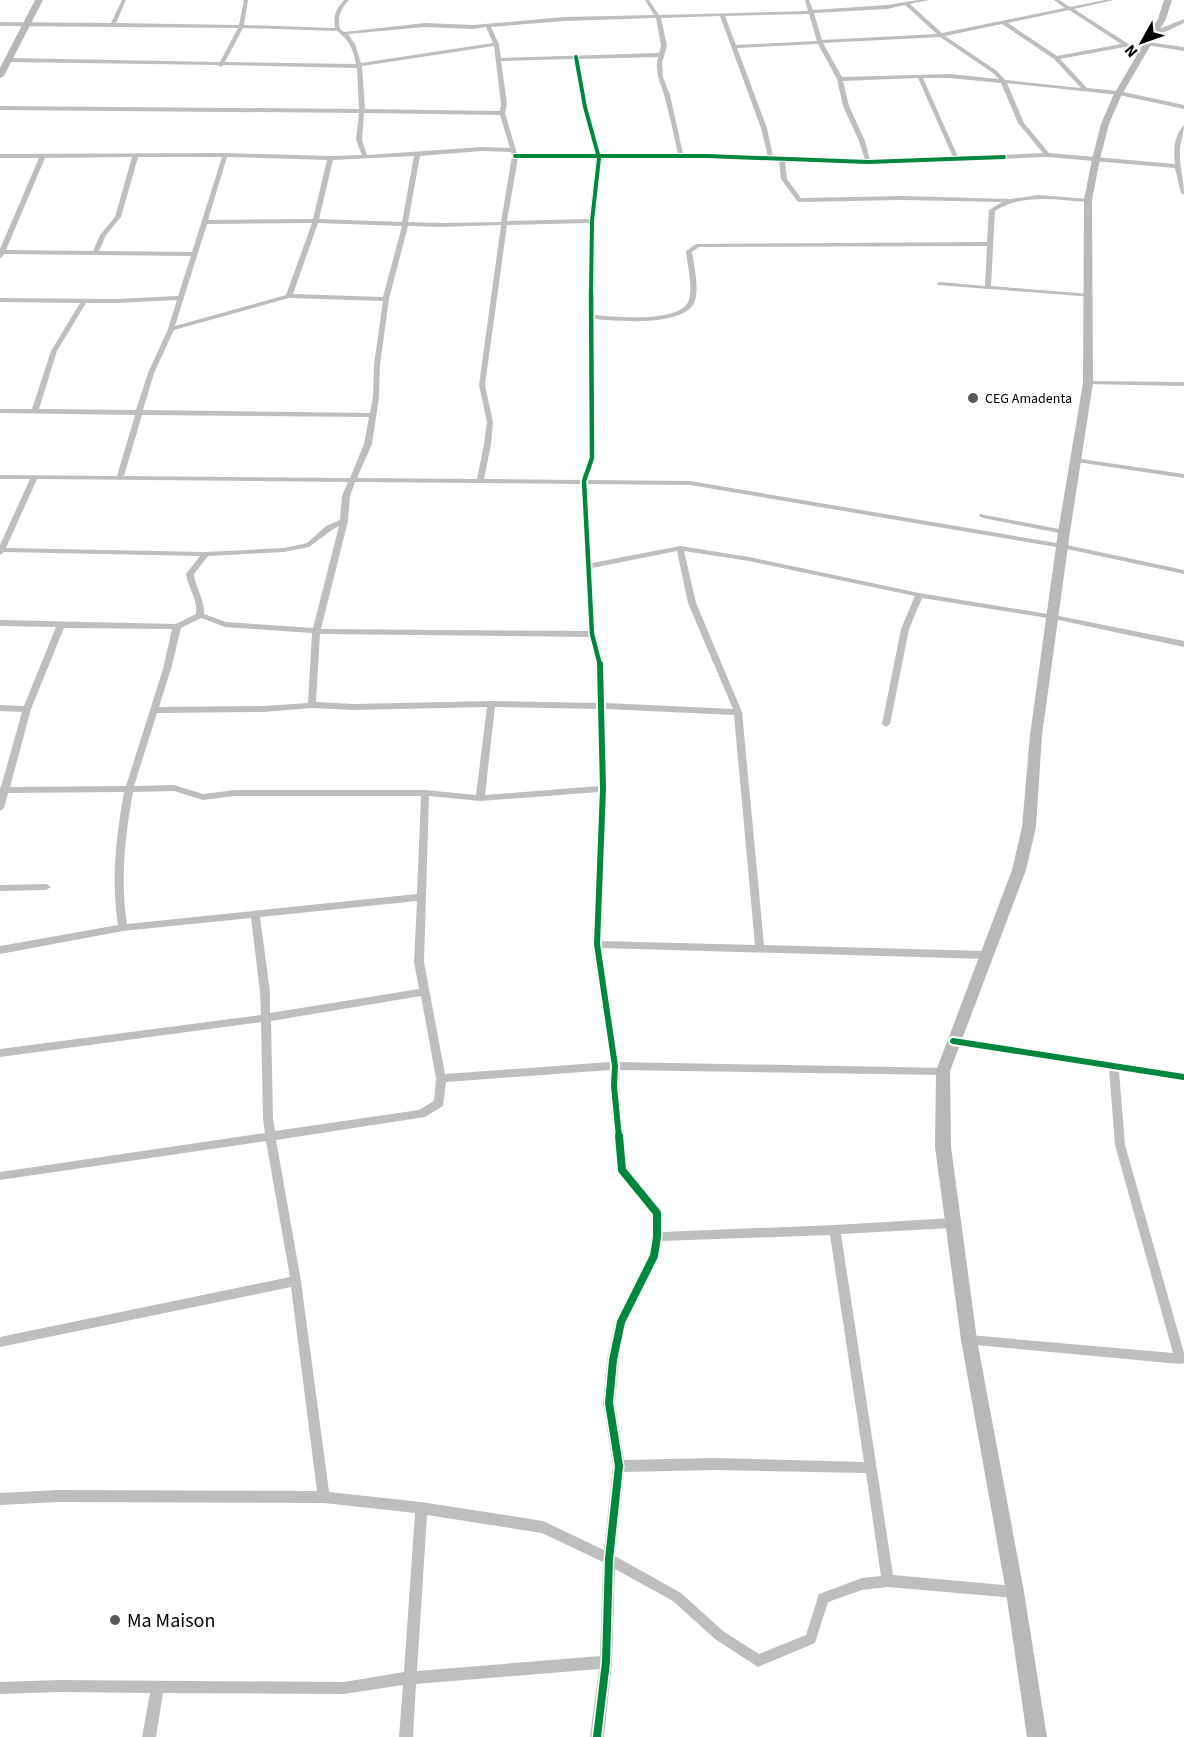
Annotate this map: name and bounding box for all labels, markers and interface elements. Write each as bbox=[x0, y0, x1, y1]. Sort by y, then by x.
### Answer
north arrow bbox=[1112, 12, 1172, 72]
text: N bbox=[1119, 40, 1143, 62]
place label: CEG Amadenta bbox=[985, 389, 1072, 409]
marker: CEG Amadenta bbox=[966, 391, 980, 405]
place label: Ma Maison bbox=[127, 1607, 215, 1635]
marker: Ma Maison bbox=[108, 1613, 122, 1627]

